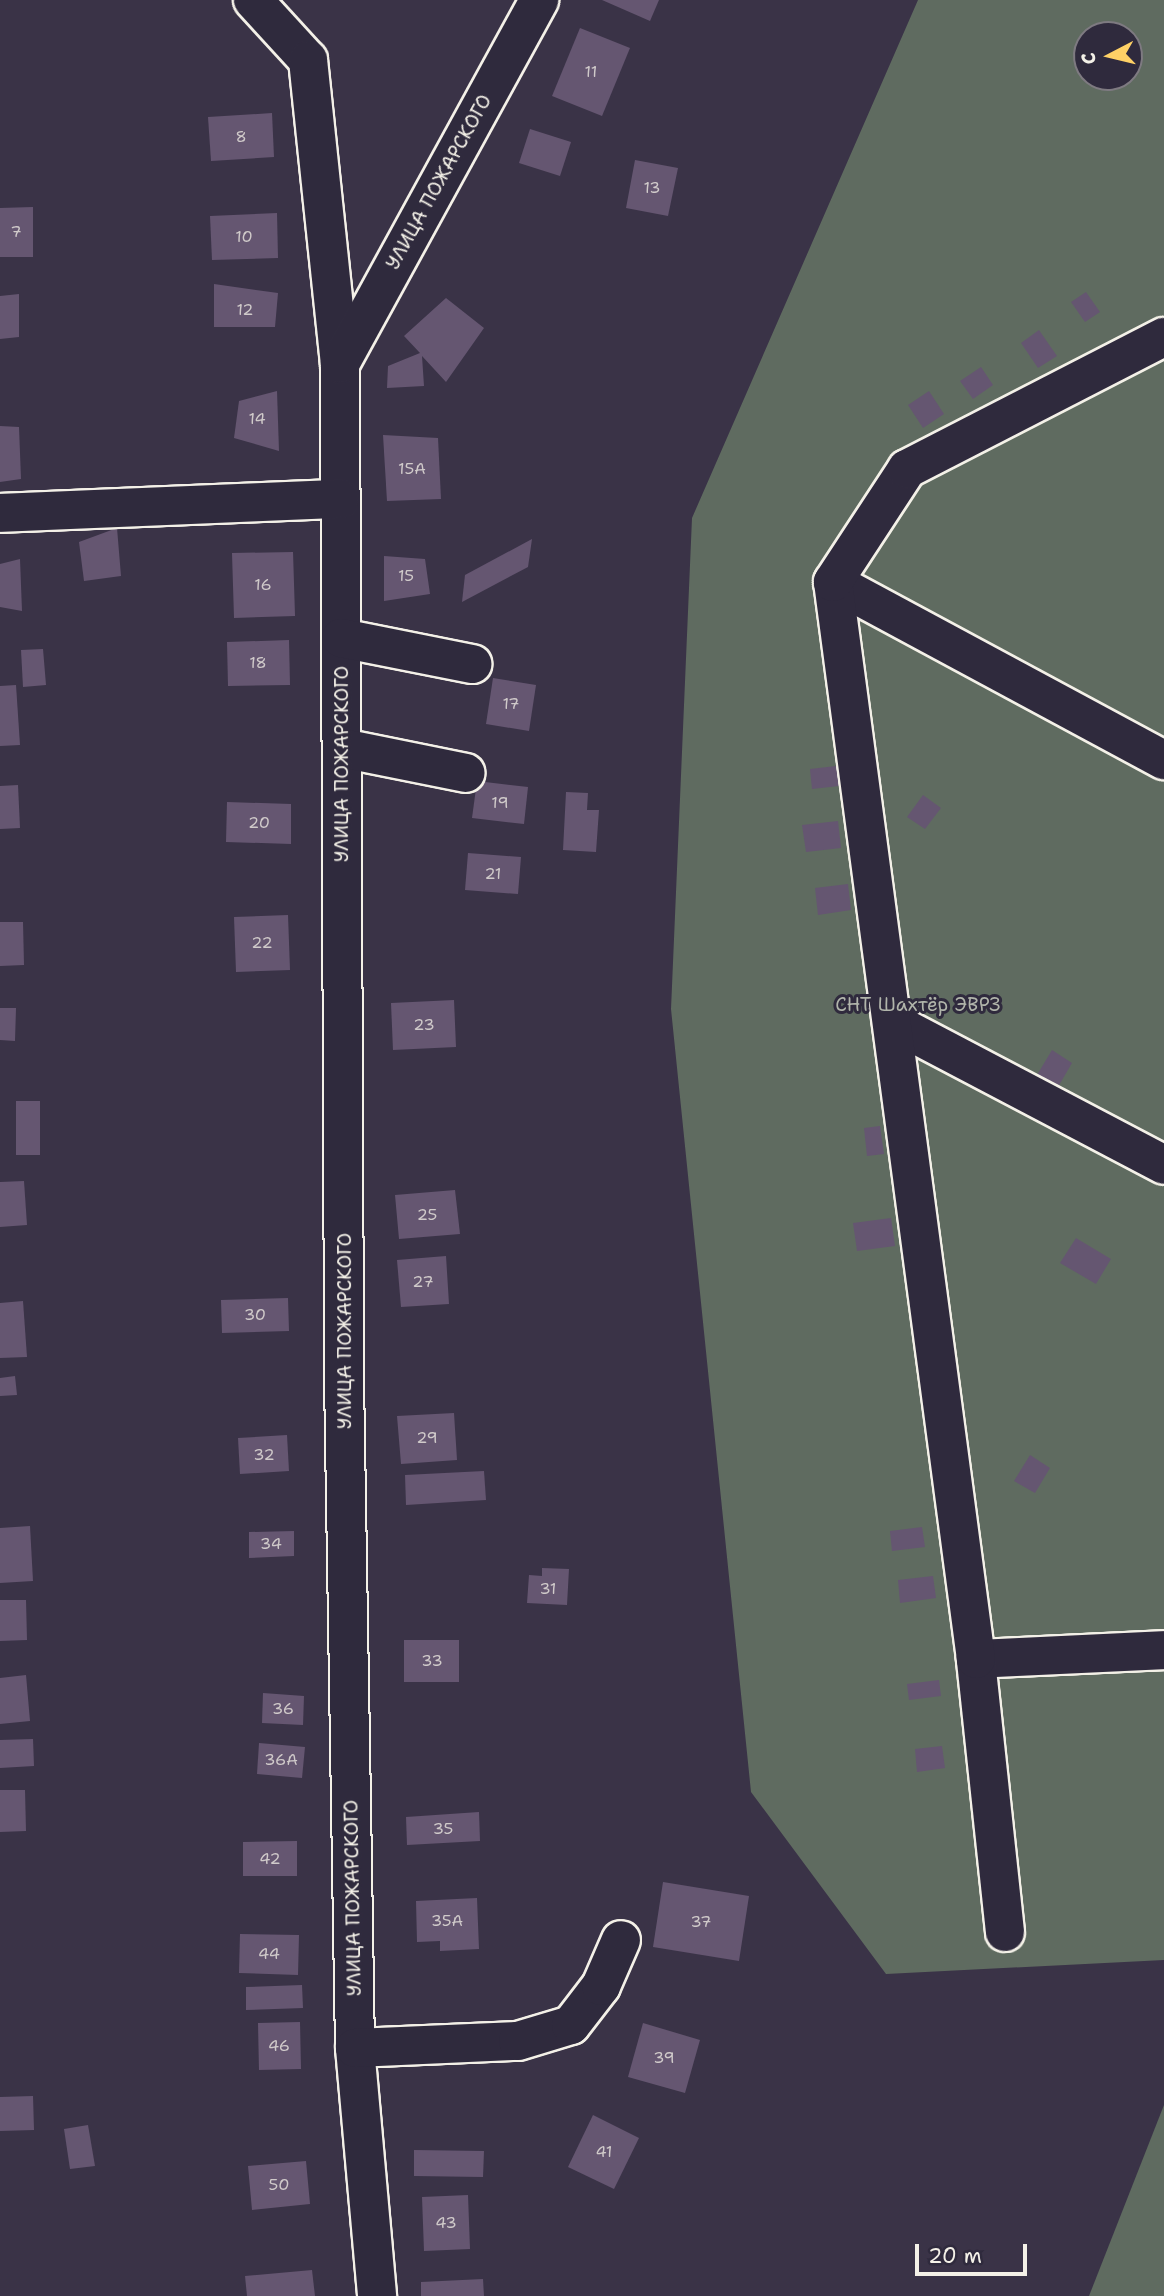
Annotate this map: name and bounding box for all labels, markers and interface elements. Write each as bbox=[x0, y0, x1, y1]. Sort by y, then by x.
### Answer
north arrow bbox=[1073, 21, 1143, 91]
text: С bbox=[1076, 51, 1102, 66]
house number: 11 bbox=[585, 62, 597, 82]
street label: УЛИЦА ПОЖАРСКОГО bbox=[381, 91, 497, 273]
house number: 8 bbox=[235, 127, 247, 147]
house number: 13 bbox=[643, 178, 661, 198]
house number: 7 bbox=[10, 222, 22, 242]
house number: 10 bbox=[235, 227, 253, 247]
house number: 12 bbox=[236, 300, 254, 320]
house number: 14 bbox=[248, 409, 266, 429]
house number: 15А bbox=[398, 459, 426, 479]
house number: 15 bbox=[398, 566, 414, 586]
house number: 16 bbox=[254, 575, 272, 595]
house number: 18 bbox=[249, 653, 267, 673]
street label: УЛИЦА ПОЖАРСКОГО bbox=[331, 666, 353, 862]
house number: 17 bbox=[502, 694, 520, 714]
house number: 19 bbox=[491, 793, 509, 813]
house number: 20 bbox=[248, 813, 270, 833]
house number: 21 bbox=[484, 864, 502, 884]
house number: 22 bbox=[251, 933, 273, 953]
park label: СНТ Шахтёр ЭВРЗ bbox=[835, 994, 1001, 1016]
house number: 23 bbox=[413, 1015, 435, 1035]
house number: 25 bbox=[417, 1205, 437, 1225]
street label: УЛИЦА ПОЖАРСКОГО bbox=[334, 1233, 356, 1429]
house number: 27 bbox=[412, 1272, 434, 1292]
house number: 30 bbox=[244, 1305, 266, 1325]
house number: 29 bbox=[416, 1428, 438, 1448]
house number: 32 bbox=[253, 1445, 275, 1465]
house number: 34 bbox=[260, 1534, 282, 1554]
house number: 31 bbox=[539, 1579, 557, 1599]
house number: 33 bbox=[421, 1651, 443, 1671]
house number: 36 bbox=[272, 1699, 294, 1719]
house number: 36А bbox=[264, 1750, 298, 1770]
street label: УЛИЦА ПОЖАРСКОГО bbox=[340, 1800, 366, 1996]
house number: 35 bbox=[433, 1819, 453, 1839]
house number: 42 bbox=[259, 1849, 281, 1869]
house number: 35А bbox=[431, 1911, 463, 1931]
house number: 37 bbox=[690, 1912, 712, 1932]
house number: 44 bbox=[258, 1944, 280, 1964]
house number: 46 bbox=[268, 2036, 290, 2056]
house number: 39 bbox=[653, 2048, 675, 2068]
house number: 41 bbox=[595, 2142, 613, 2162]
house number: 50 bbox=[269, 2175, 289, 2195]
house number: 43 bbox=[435, 2213, 457, 2233]
scale bar bbox=[919, 2230, 1031, 2274]
text: 20 m bbox=[928, 2242, 982, 2270]

